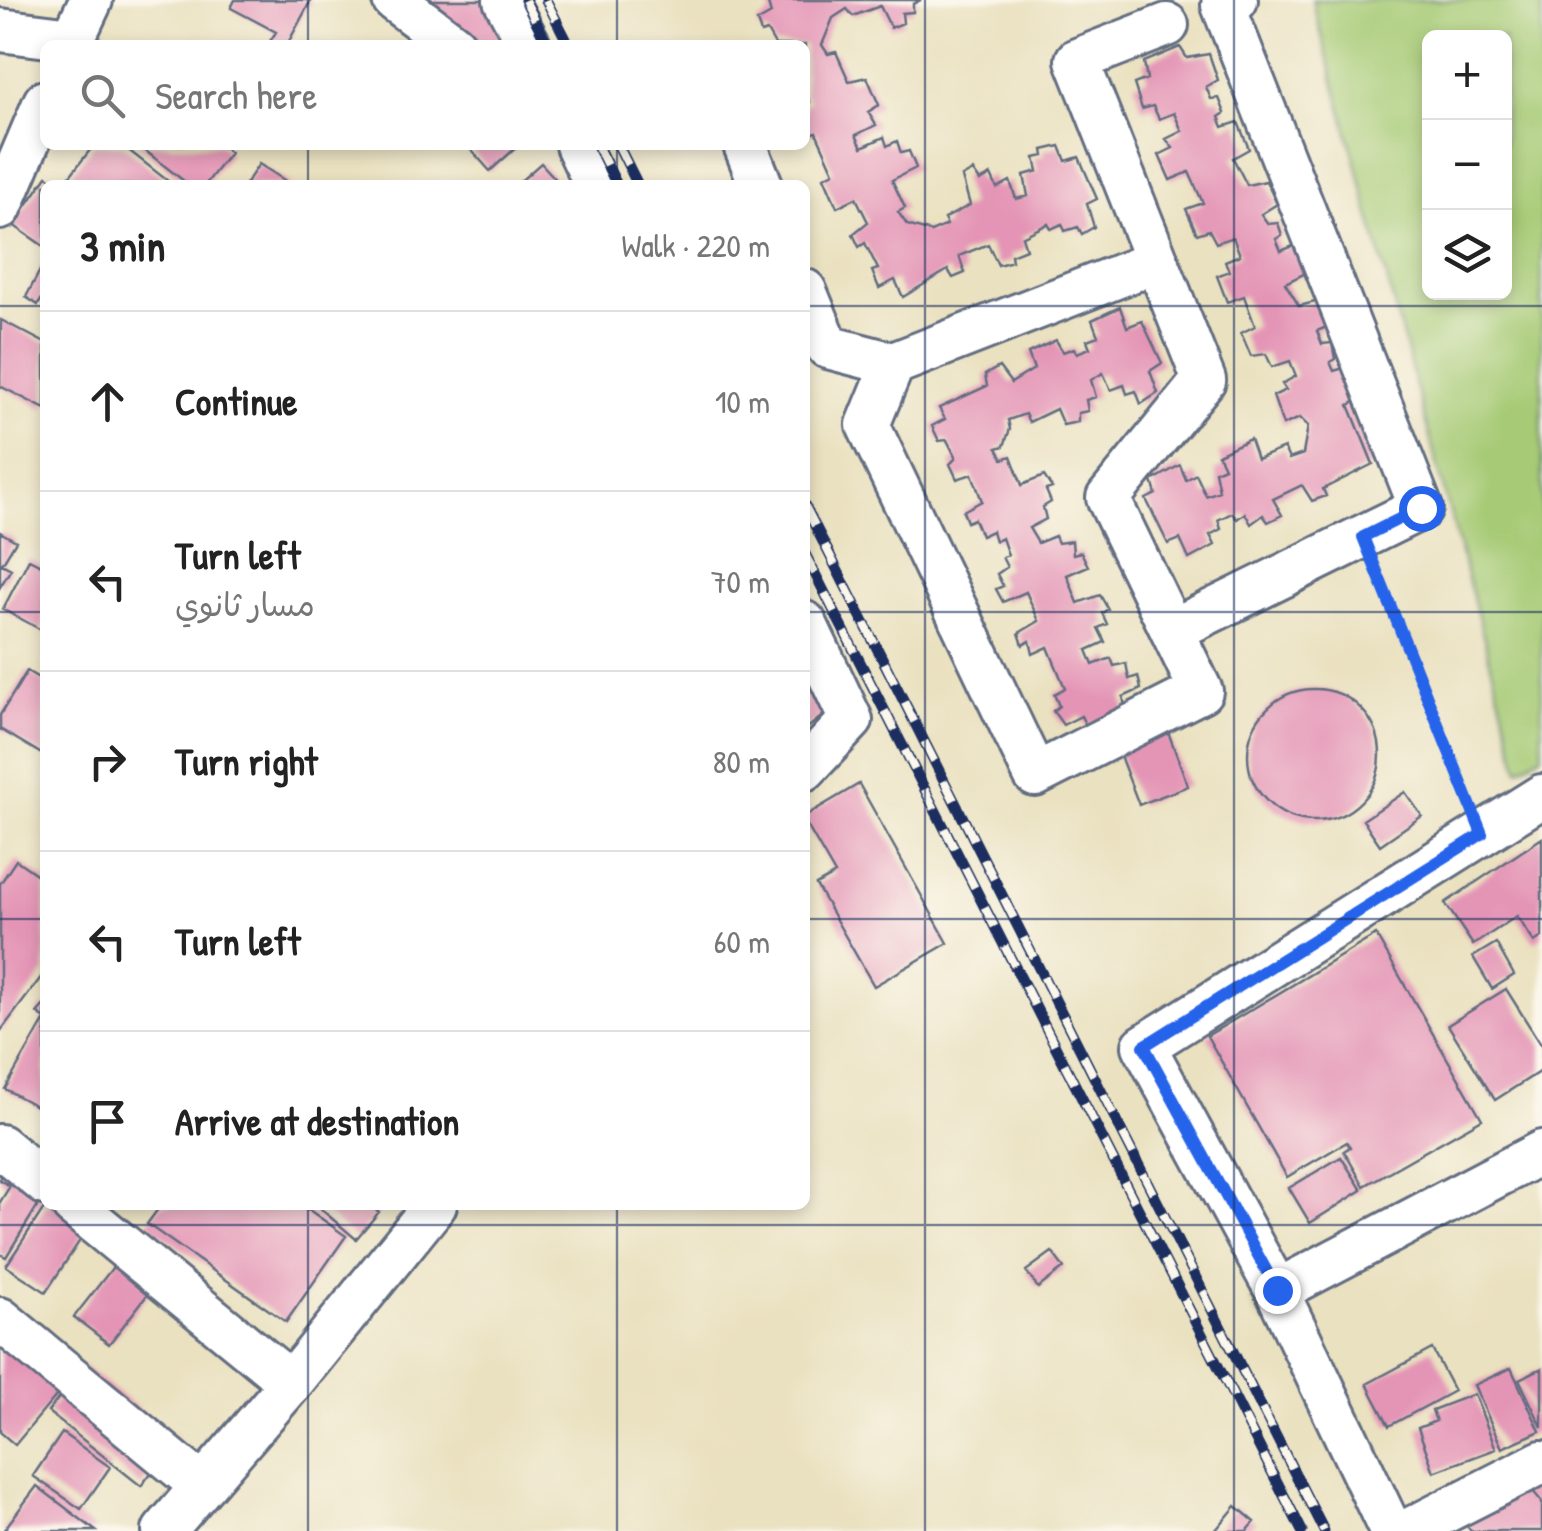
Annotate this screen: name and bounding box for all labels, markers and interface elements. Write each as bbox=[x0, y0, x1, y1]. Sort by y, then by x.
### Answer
map controls bbox=[1422, 30, 1512, 300]
button: + bbox=[1422, 30, 1512, 120]
search box bbox=[40, 40, 810, 150]
icon: search bbox=[75, 68, 130, 123]
text: Search here bbox=[155, 69, 317, 121]
button: − bbox=[1422, 120, 1512, 210]
button: layers bbox=[1422, 210, 1512, 300]
text: 3 min bbox=[80, 217, 165, 274]
text: Walk · 220 m bbox=[621, 224, 770, 267]
icon: ahead bbox=[80, 374, 135, 429]
text: Continue bbox=[175, 375, 297, 427]
text: 10 m bbox=[715, 380, 770, 423]
route start bbox=[1399, 486, 1445, 532]
text: Turn left bbox=[175, 529, 300, 581]
icon: left bbox=[80, 554, 135, 609]
text: 70 m bbox=[711, 560, 770, 603]
text: مسار ثانوي bbox=[175, 583, 315, 626]
icon: right bbox=[80, 734, 135, 789]
text: Turn right bbox=[175, 735, 318, 787]
text: 80 m bbox=[713, 740, 770, 783]
icon: left bbox=[80, 914, 135, 969]
text: Turn left bbox=[175, 915, 300, 967]
text: 60 m bbox=[714, 920, 770, 963]
icon: arrive bbox=[80, 1094, 135, 1149]
text: Arrive at destination bbox=[175, 1095, 459, 1147]
route end bbox=[1255, 1268, 1301, 1314]

